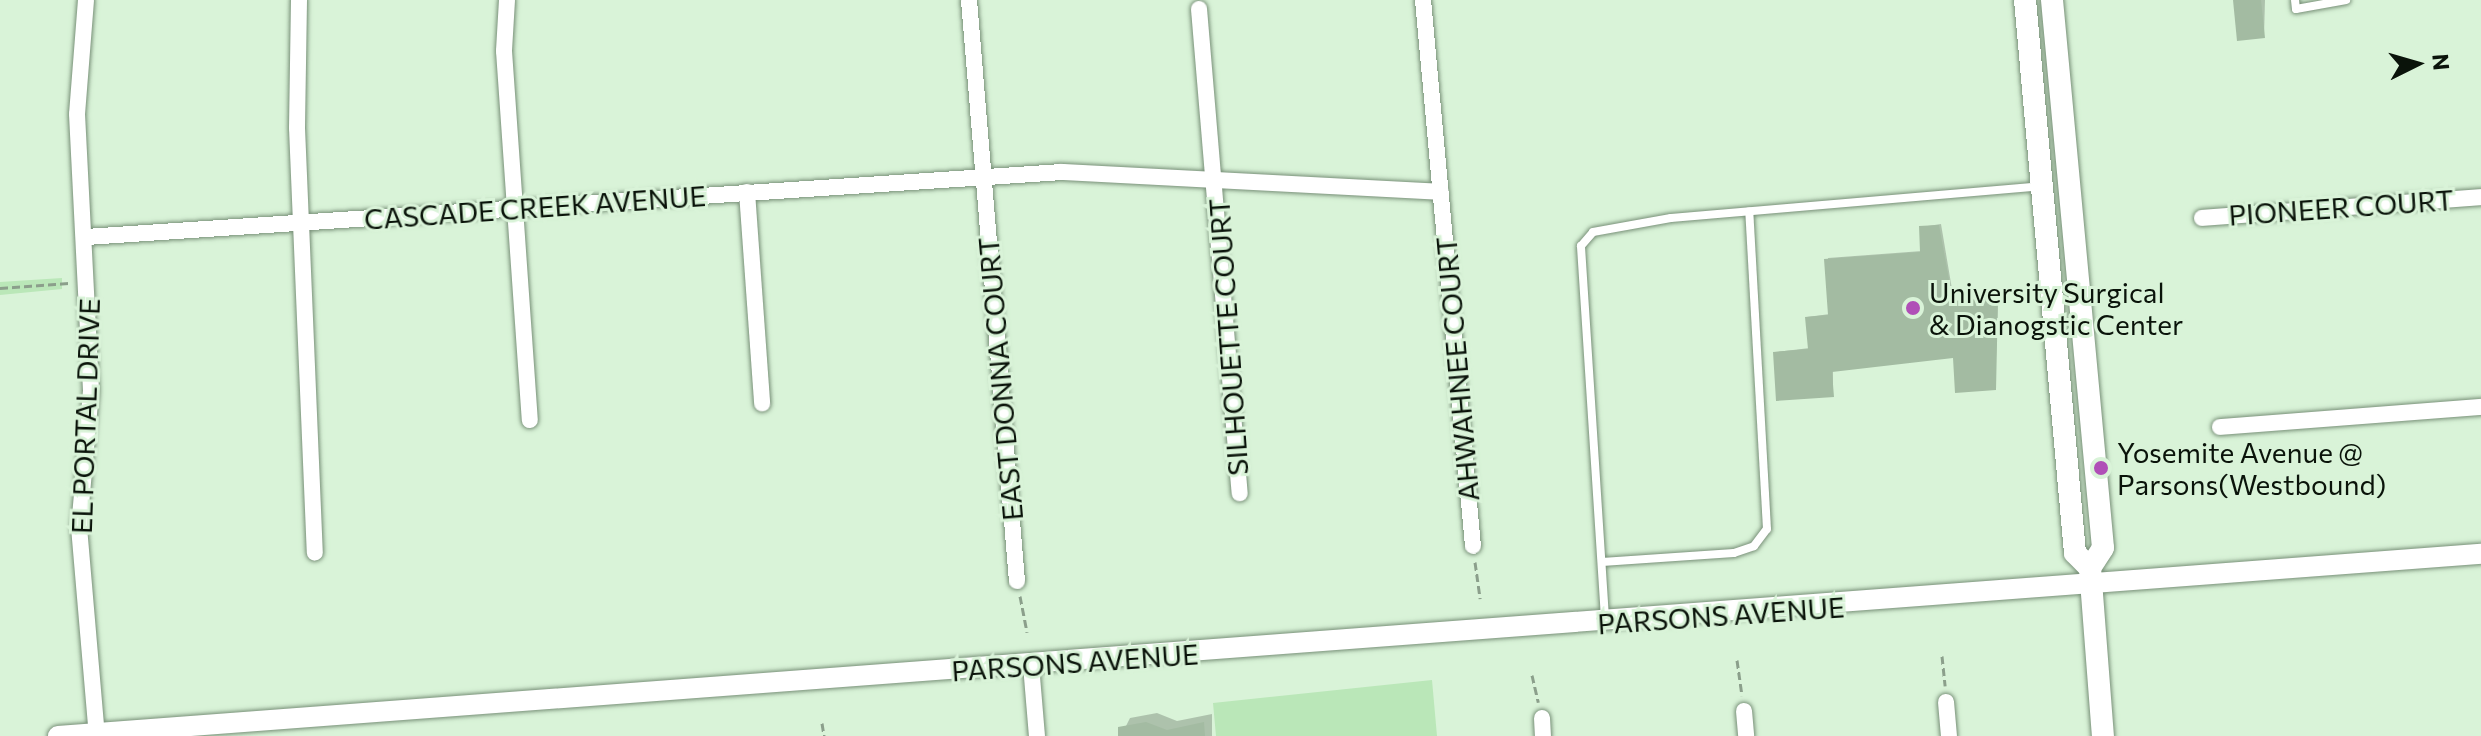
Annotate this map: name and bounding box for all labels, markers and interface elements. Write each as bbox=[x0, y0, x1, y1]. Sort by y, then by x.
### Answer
north arrow bbox=[2377, 24, 2457, 104]
text: N bbox=[2427, 52, 2456, 71]
street label: CASCADE CREEK AVENUE bbox=[363, 178, 707, 236]
street label: PIONEER COURT bbox=[2227, 182, 2455, 232]
street label: SILHOUETTE COURT bbox=[1202, 197, 1254, 477]
street label: AHWAHNEE COURT bbox=[1429, 235, 1485, 503]
street label: EAST DONNA COURT bbox=[971, 236, 1029, 522]
place label: University Surgical & Dianogstic Center bbox=[1929, 275, 2183, 341]
street label: EL PORTAL DRIVE bbox=[64, 298, 106, 534]
marker: University Surgical & Dianogstic Center bbox=[1904, 299, 1922, 317]
place label: Yosemite Avenue @ Parsons(Westbound) bbox=[2117, 435, 2386, 501]
marker: Yosemite Avenue @ Parsons(Westbound) bbox=[2092, 459, 2110, 477]
street label: PARSONS AVENUE bbox=[1596, 590, 1846, 640]
street label: PARSONS AVENUE bbox=[950, 637, 1200, 687]

